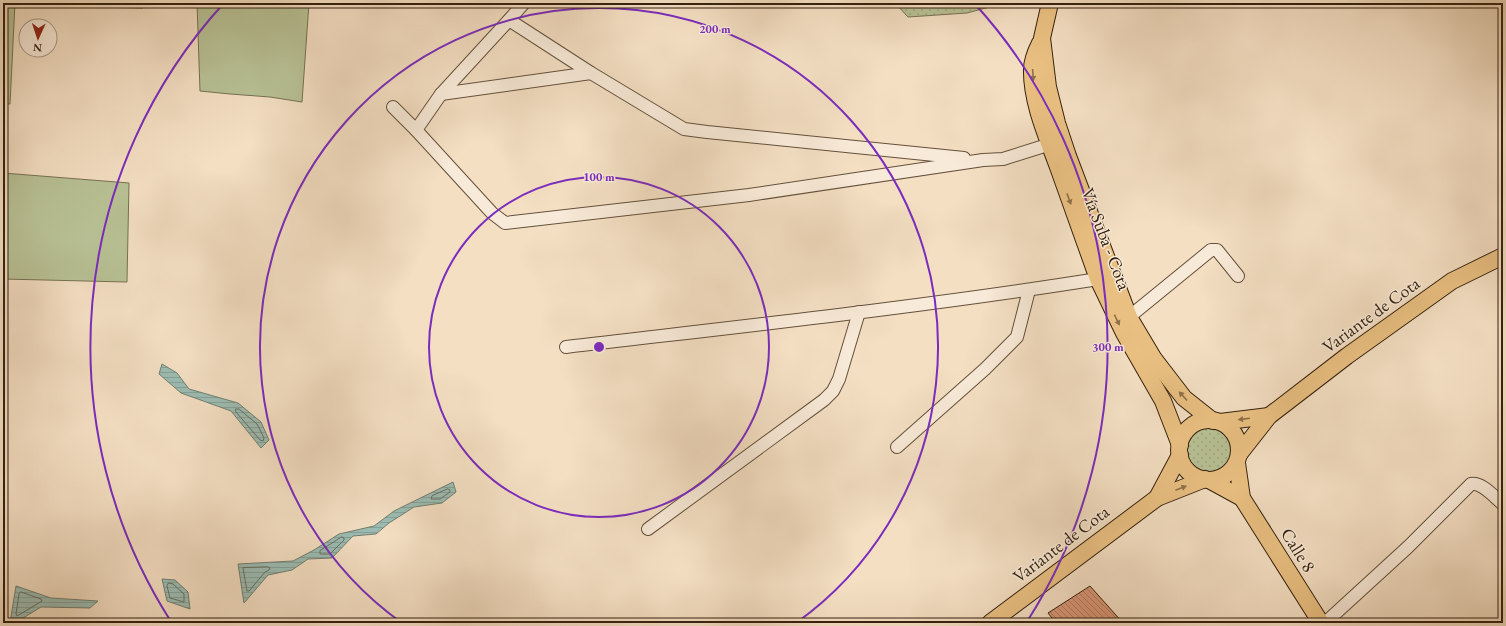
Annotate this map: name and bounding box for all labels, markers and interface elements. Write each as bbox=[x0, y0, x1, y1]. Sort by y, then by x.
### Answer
north arrow bbox=[18, 18, 58, 58]
text: 200 m bbox=[699, 21, 731, 37]
text: N bbox=[33, 41, 42, 55]
one-way arrow bbox=[1029, 69, 1036, 81]
text: 100 m bbox=[583, 169, 615, 185]
street label: Vía Suba - Cota bbox=[1076, 184, 1137, 294]
one-way arrow bbox=[1067, 193, 1073, 205]
street label: Variante de Cota bbox=[1317, 271, 1425, 358]
one-way arrow bbox=[1114, 314, 1120, 325]
text: 300 m bbox=[1092, 339, 1124, 355]
centre of rings bbox=[592, 340, 606, 354]
one-way arrow bbox=[1178, 391, 1187, 401]
one-way arrow bbox=[1238, 416, 1250, 422]
one-way arrow bbox=[1175, 485, 1187, 491]
street label: Variante de Cota bbox=[1008, 499, 1114, 587]
street label: Calle 8 bbox=[1276, 523, 1321, 576]

